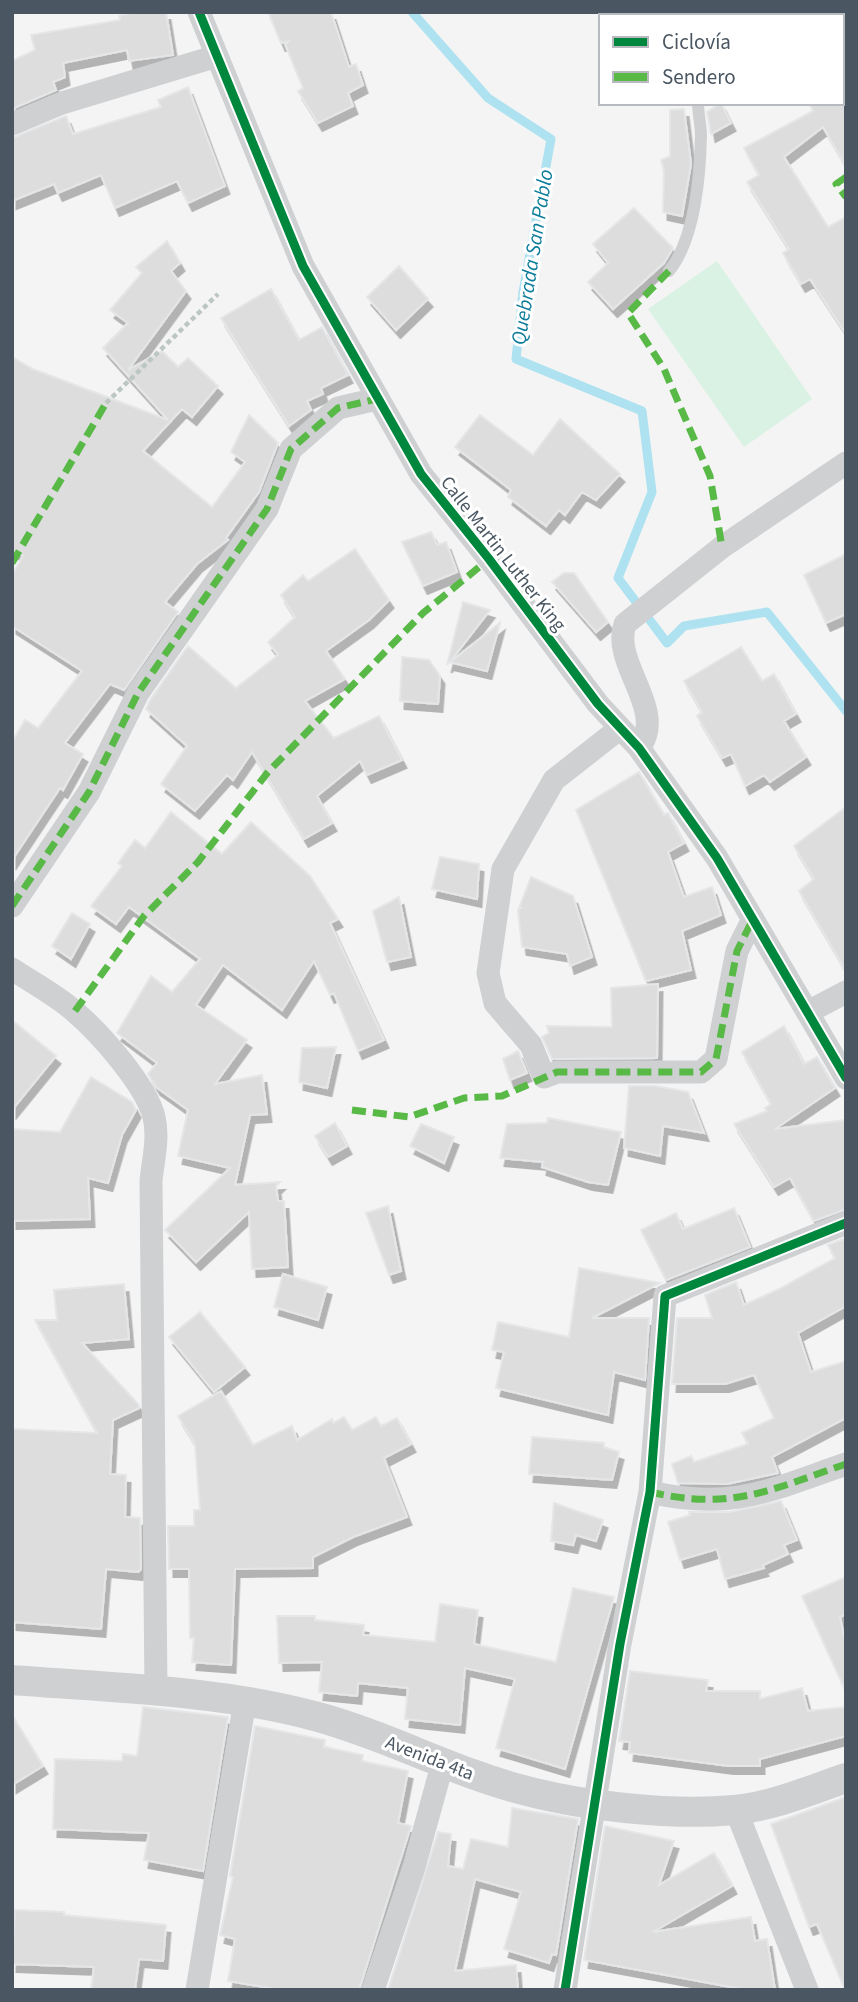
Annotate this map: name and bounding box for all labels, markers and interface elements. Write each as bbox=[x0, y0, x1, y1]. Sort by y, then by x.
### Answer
legend bbox=[599, 14, 844, 105]
text: Ciclovía bbox=[662, 27, 731, 57]
text: Sendero bbox=[662, 62, 736, 92]
water label: Quebrada San Pablo bbox=[503, 167, 561, 347]
street label: Calle Martin Luther King bbox=[434, 471, 572, 638]
street label: Avenida 4ta bbox=[381, 1729, 477, 1788]

